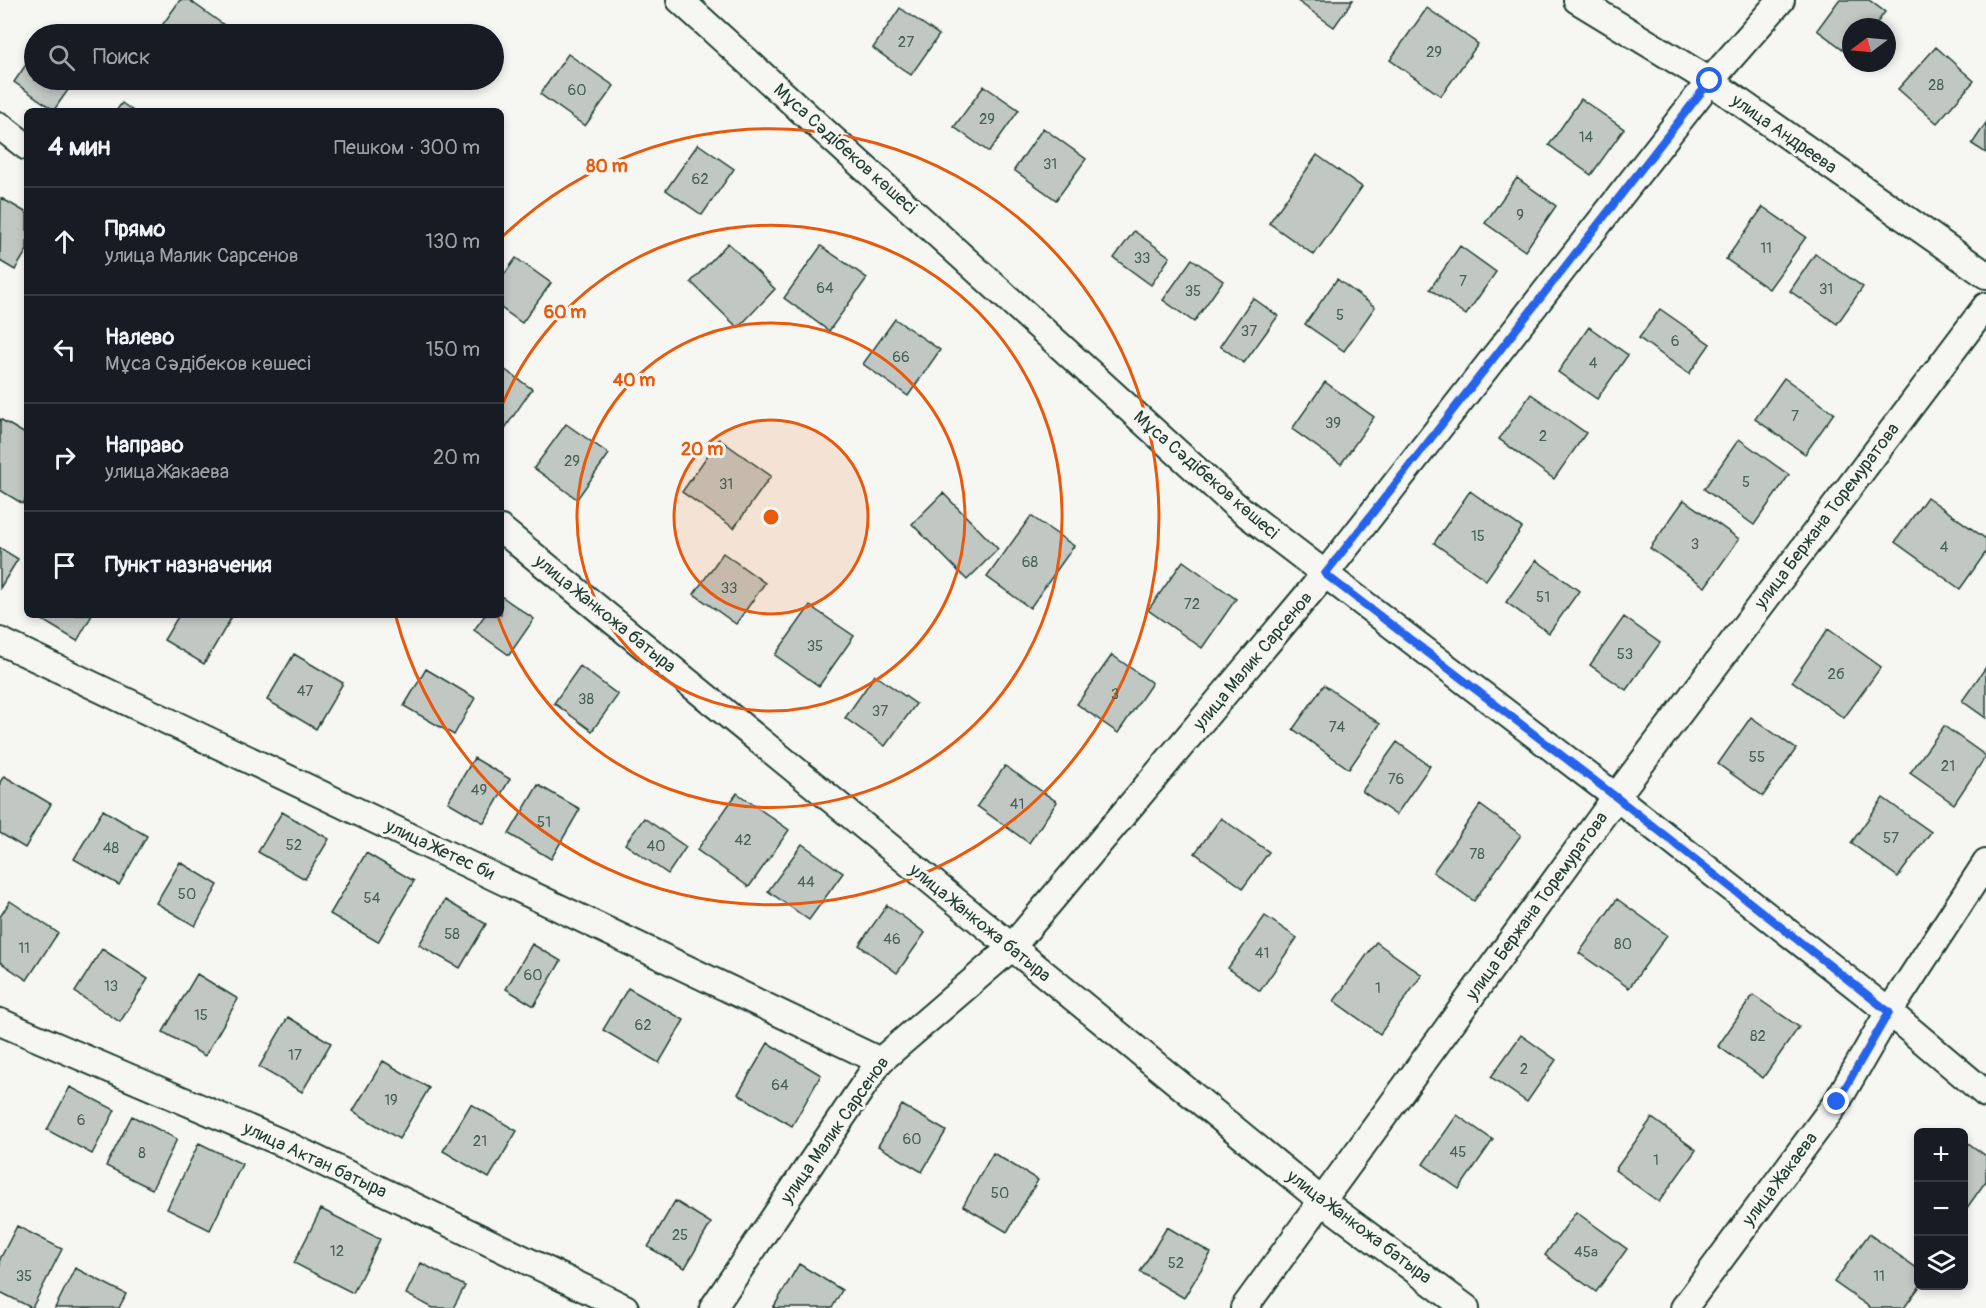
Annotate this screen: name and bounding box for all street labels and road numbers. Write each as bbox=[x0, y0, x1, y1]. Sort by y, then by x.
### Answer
street label: Мұса Сәдібеков көшесі bbox=[768, 78, 922, 220]
street label: улица Андреева bbox=[1726, 89, 1841, 179]
street label: Мұса Сәдібеков көшесі bbox=[1129, 406, 1283, 544]
street label: улица Бержана Торемуратова bbox=[1749, 418, 1905, 615]
street label: улица Жанкожа батыра bbox=[529, 549, 681, 678]
street label: улица Малик Сарсенов bbox=[1188, 587, 1318, 736]
street label: улица Бержана Торемуратова bbox=[1460, 807, 1613, 1006]
street label: улица Жетес би bbox=[381, 814, 498, 885]
street label: улица Жанкожа батыра bbox=[904, 858, 1056, 987]
street label: улица Малик Сарсенов bbox=[775, 1052, 894, 1209]
street label: улица Актан батыра bbox=[238, 1116, 391, 1203]
street label: улица Жакаева bbox=[1737, 1127, 1823, 1231]
street label: улица Жанкожа батыра bbox=[1281, 1164, 1436, 1289]

